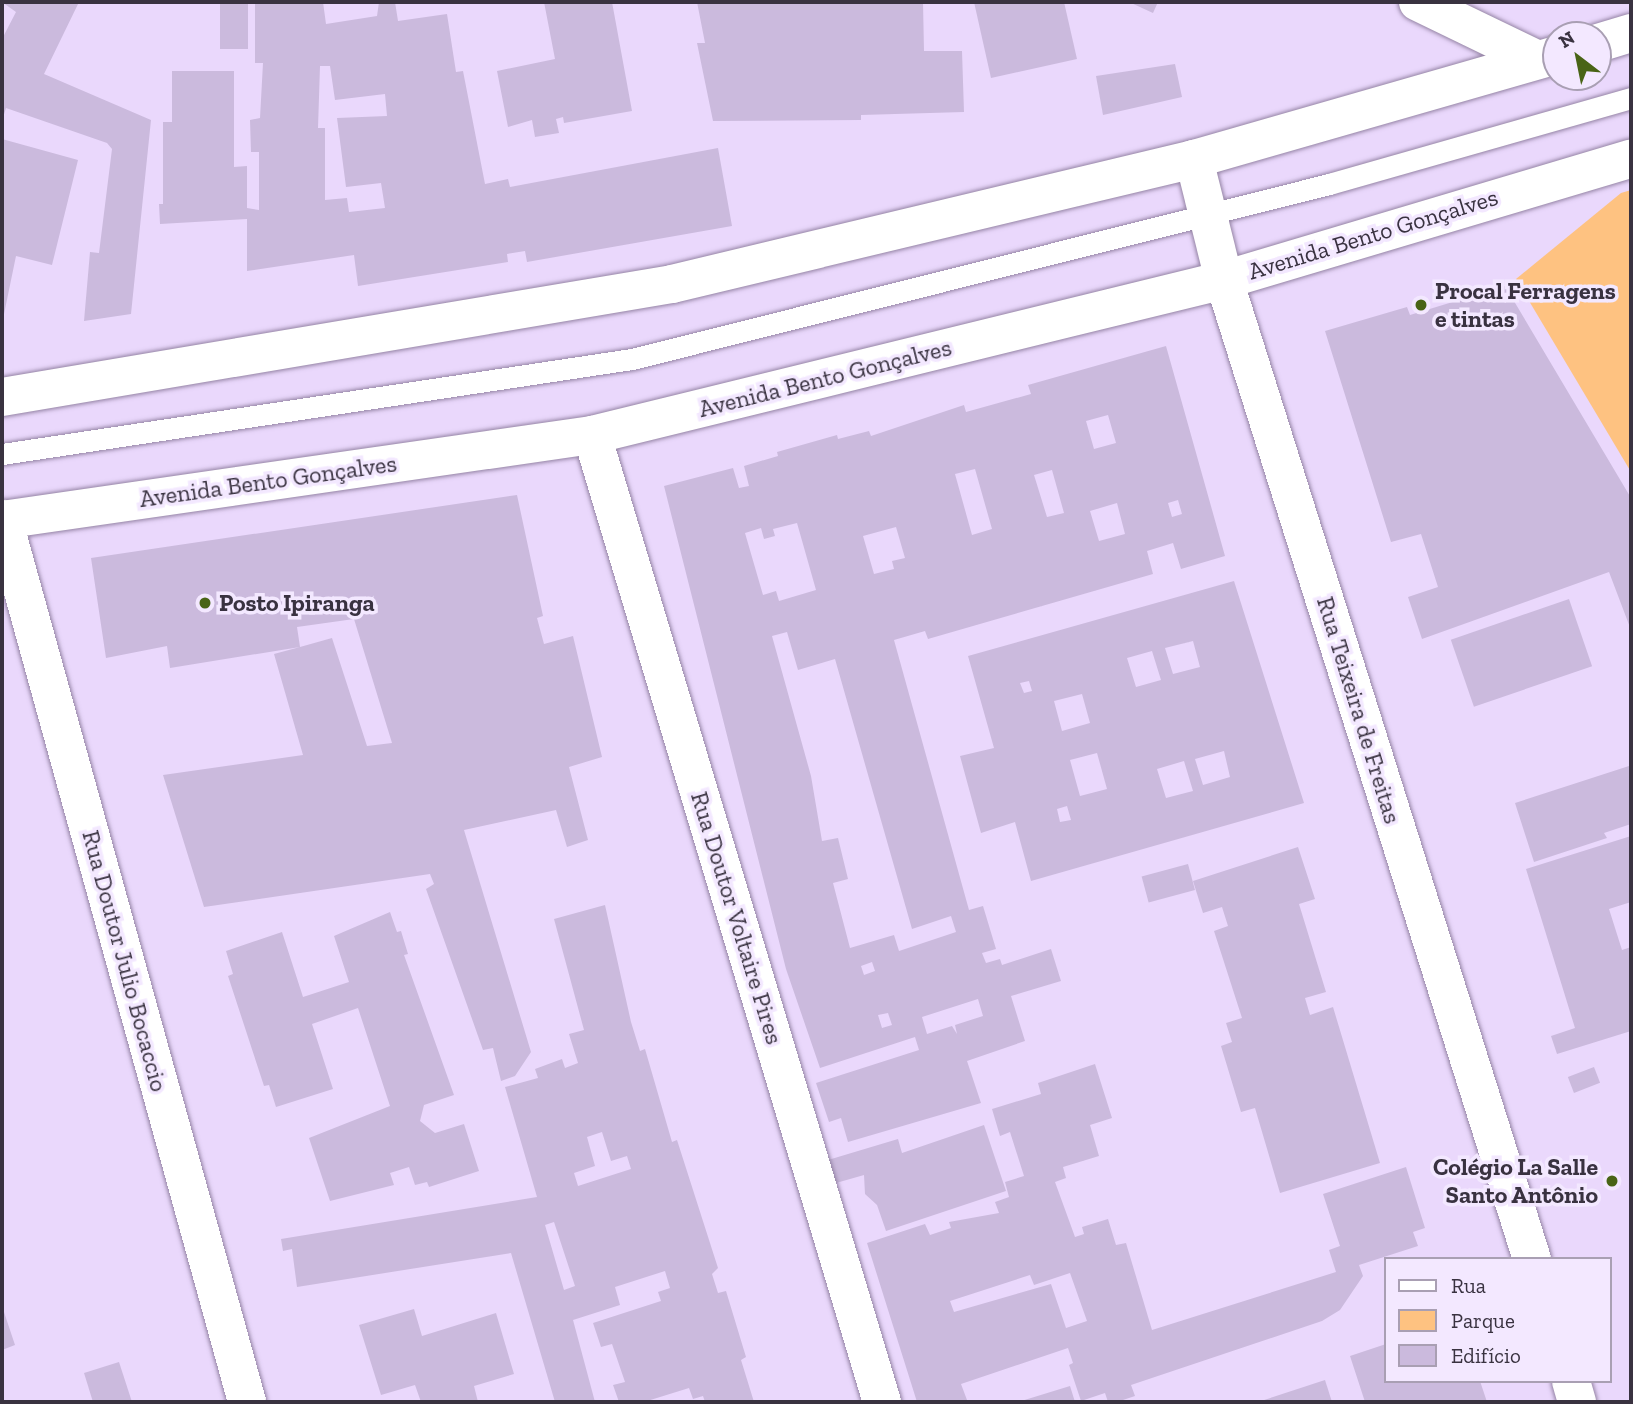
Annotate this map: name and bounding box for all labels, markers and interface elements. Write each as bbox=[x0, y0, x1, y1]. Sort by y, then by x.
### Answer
north arrow bbox=[1542, 21, 1612, 91]
text: N bbox=[1554, 26, 1579, 53]
street label: Avenida Bento Gonçalves bbox=[1245, 182, 1501, 286]
place label: Procal Ferragens e tintas bbox=[1435, 277, 1616, 333]
marker: Procal Ferragens e tintas bbox=[1413, 297, 1429, 313]
street label: Avenida Bento Gonçalves bbox=[696, 333, 954, 423]
street label: Avenida Bento Gonçalves bbox=[138, 449, 398, 513]
place label: Posto Ipiranga bbox=[219, 589, 375, 617]
street label: Rua Teixeira de Freitas bbox=[1311, 593, 1407, 827]
marker: Posto Ipiranga bbox=[197, 595, 213, 611]
street label: Rua Doutor Voltaire Pires bbox=[685, 788, 789, 1048]
street label: Rua Doutor Julio Bocaccio bbox=[76, 827, 174, 1095]
place label: Colégio La Salle Santo Antônio bbox=[1433, 1153, 1598, 1209]
marker: Colégio La Salle Santo Antônio bbox=[1604, 1173, 1620, 1189]
legend bbox=[1384, 1257, 1612, 1383]
text: Rua bbox=[1451, 1273, 1486, 1298]
text: Parque bbox=[1451, 1308, 1515, 1333]
text: Edifício bbox=[1451, 1343, 1521, 1368]

